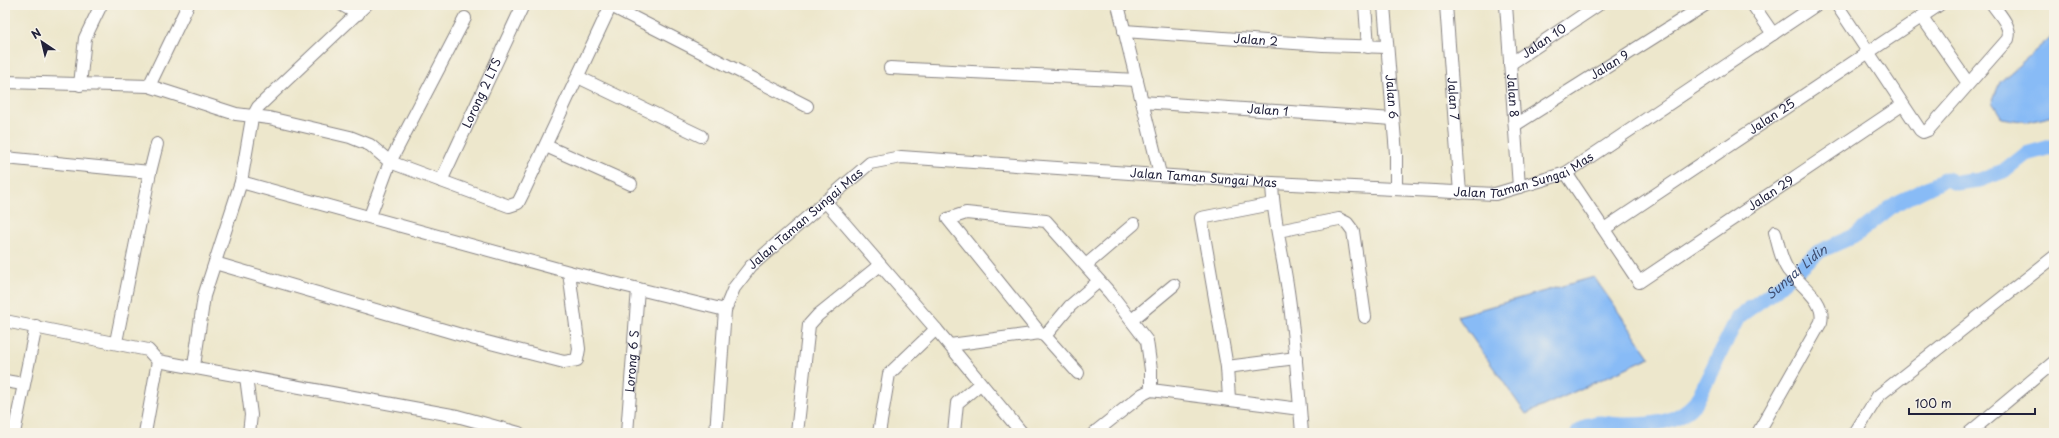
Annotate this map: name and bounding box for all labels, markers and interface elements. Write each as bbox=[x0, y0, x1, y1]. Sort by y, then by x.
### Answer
street label: Jalan 10 bbox=[1517, 19, 1570, 62]
north arrow bbox=[22, 22, 62, 62]
text: N bbox=[28, 24, 45, 43]
street label: Jalan 2 bbox=[1233, 29, 1279, 50]
street label: Jalan 9 bbox=[1586, 45, 1632, 83]
street label: Lorong 2 LTS bbox=[457, 55, 505, 131]
street label: Jalan 8 bbox=[1503, 73, 1524, 118]
street label: Jalan 6 bbox=[1382, 74, 1403, 120]
street label: Jalan 7 bbox=[1443, 77, 1465, 121]
street label: Jalan 25 bbox=[1744, 94, 1798, 138]
street label: Jalan 1 bbox=[1246, 99, 1289, 120]
street label: Jalan Taman Sungai Mas bbox=[1453, 147, 1597, 202]
street label: Jalan Taman Sungai Mas bbox=[743, 163, 867, 273]
street label: Jalan Taman Sungai Mas bbox=[1130, 163, 1278, 191]
street label: Jalan 29 bbox=[1744, 170, 1797, 215]
water label: Sungai Lidin bbox=[1761, 239, 1830, 303]
street label: Lorong 6 S bbox=[620, 329, 643, 393]
scale bar bbox=[1909, 390, 2035, 416]
text: 100 m bbox=[1915, 394, 1952, 412]

